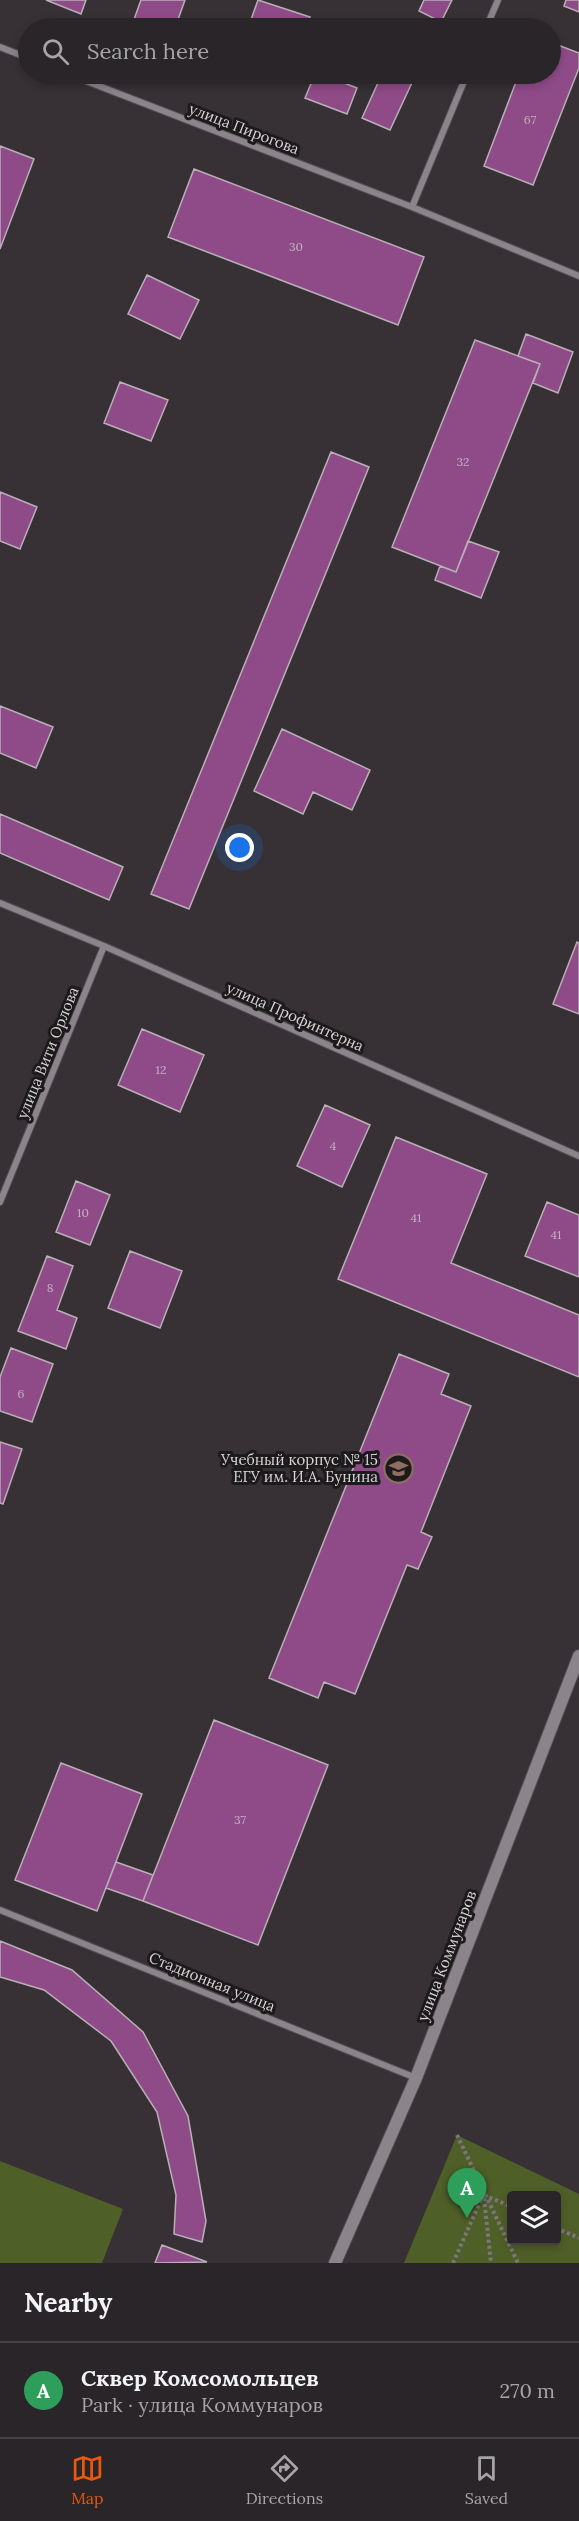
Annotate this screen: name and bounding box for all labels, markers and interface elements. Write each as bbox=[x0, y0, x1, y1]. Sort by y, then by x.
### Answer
search box bbox=[18, 18, 561, 84]
icon: search bbox=[39, 35, 72, 68]
text: Search here bbox=[87, 37, 209, 65]
street label: улица Пирогова bbox=[186, 99, 302, 158]
house number: 67 bbox=[524, 112, 537, 127]
house number: 30 bbox=[289, 239, 303, 254]
house number: 32 bbox=[456, 454, 470, 469]
your location bbox=[225, 833, 254, 862]
street label: улица Профинтерна bbox=[224, 978, 367, 1055]
street label: улица Вити Орлова bbox=[12, 984, 83, 1122]
house number: 12 bbox=[156, 1062, 166, 1077]
house number: 4 bbox=[330, 1138, 337, 1153]
house number: 10 bbox=[77, 1205, 89, 1220]
house number: 41 bbox=[411, 1210, 421, 1225]
house number: 41 bbox=[551, 1227, 561, 1242]
house number: 8 bbox=[47, 1280, 54, 1295]
house number: 6 bbox=[18, 1386, 25, 1401]
place label: Учебный корпус № 15 ЕГУ им. И.А. Бунина bbox=[220, 1450, 378, 1486]
school or university icon: Учебный корпус № 15 ЕГУ им. И.А. Бунина bbox=[383, 1453, 415, 1485]
house number: 37 bbox=[234, 1812, 246, 1827]
street label: улица Коммунаров bbox=[413, 1888, 480, 2024]
street label: Стадионная улица bbox=[146, 1948, 278, 2016]
pin: A bbox=[448, 2168, 486, 2218]
map controls bbox=[507, 2191, 561, 2245]
button: layers bbox=[507, 2191, 561, 2245]
text: Nearby bbox=[24, 2286, 112, 2319]
text: Сквер Комсомольцев bbox=[81, 2364, 319, 2392]
text: A bbox=[37, 2378, 50, 2403]
text: 270 m bbox=[499, 2378, 555, 2403]
text: Park · улица Коммунаров bbox=[81, 2392, 323, 2417]
tab: Map bbox=[71, 2452, 104, 2508]
tab: Directions bbox=[246, 2452, 323, 2508]
tab: Saved bbox=[465, 2452, 508, 2508]

